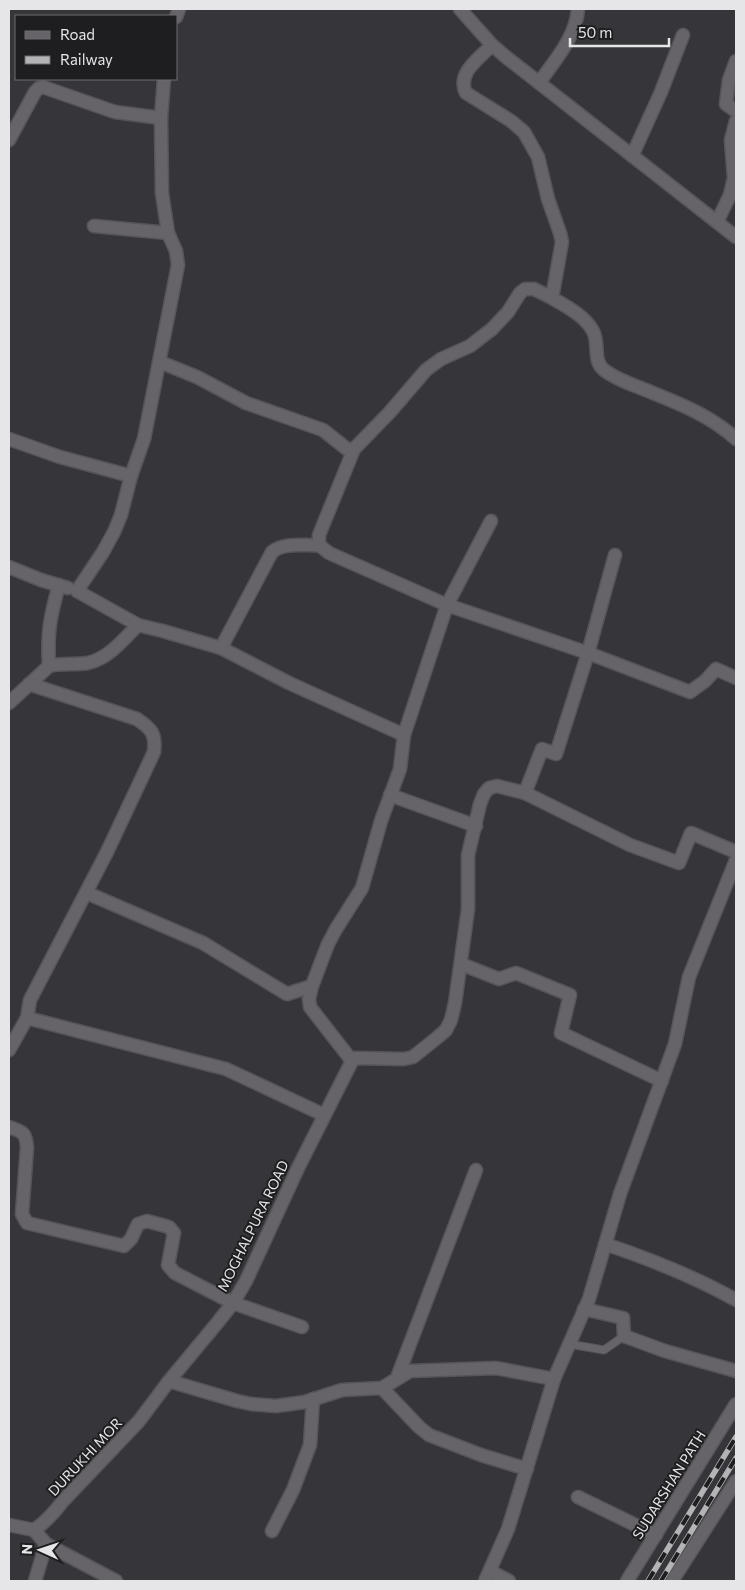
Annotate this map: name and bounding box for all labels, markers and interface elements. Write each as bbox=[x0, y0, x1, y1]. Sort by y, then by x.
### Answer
legend bbox=[15, 15, 178, 80]
scale bar bbox=[570, 15, 669, 47]
text: 50 m bbox=[578, 23, 612, 41]
text: Road bbox=[60, 25, 95, 43]
text: Railway bbox=[60, 50, 113, 68]
street label: MOGHALPURA ROAD bbox=[213, 1157, 292, 1294]
street label: DURUKHI MOR bbox=[44, 1414, 125, 1499]
street label: SUDARSHAN PATH bbox=[628, 1427, 709, 1542]
north arrow bbox=[15, 1525, 65, 1575]
text: N bbox=[18, 1544, 35, 1555]

